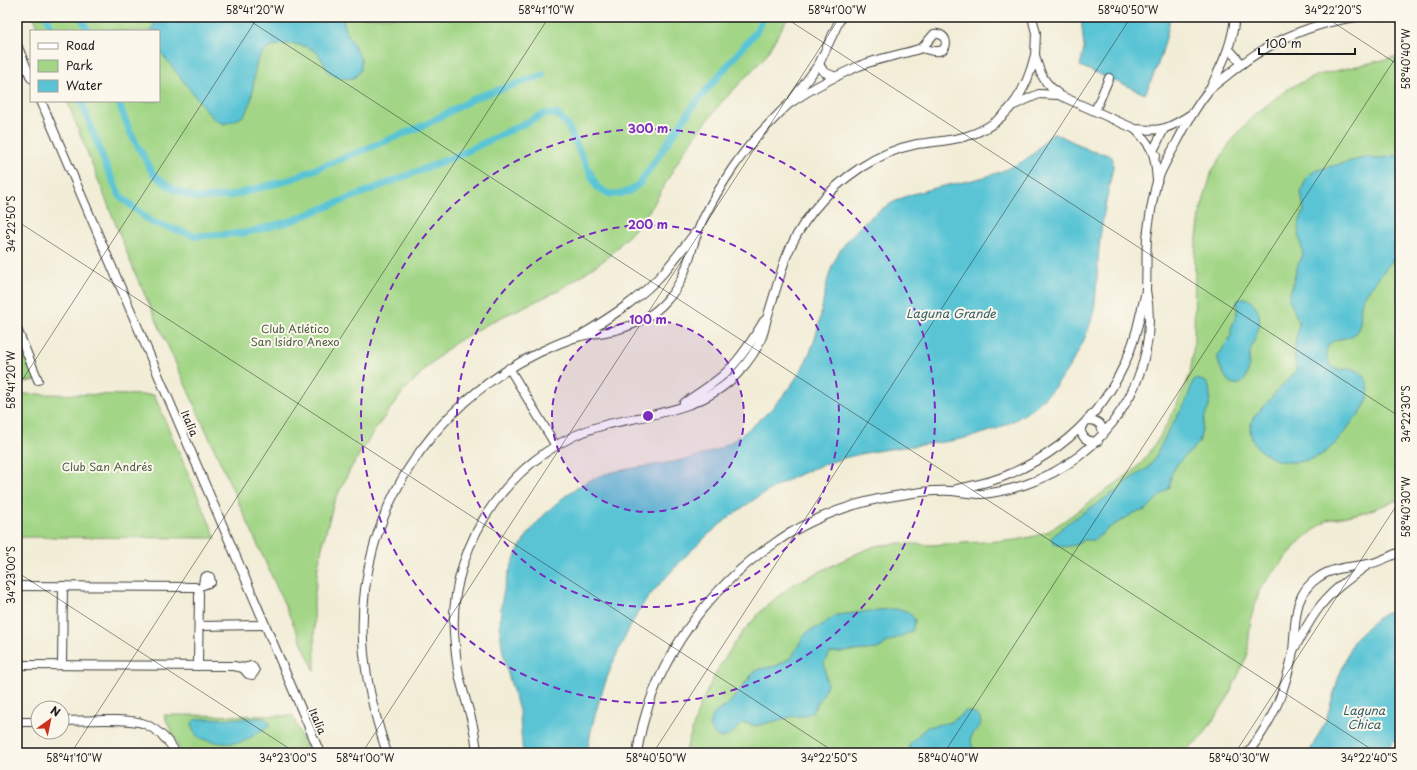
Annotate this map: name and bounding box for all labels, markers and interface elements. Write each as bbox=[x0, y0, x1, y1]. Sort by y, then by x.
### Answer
text: 58°41'20"W bbox=[226, 2, 285, 17]
text: 58°41'10"W bbox=[518, 2, 575, 17]
text: 58°41'00"W bbox=[808, 2, 867, 17]
text: 58°40'50"W bbox=[1098, 2, 1159, 17]
text: 34°22'20"S bbox=[1304, 2, 1362, 17]
text: 58°40'40"W bbox=[1398, 28, 1413, 90]
legend bbox=[30, 30, 160, 102]
scale bar bbox=[1259, 30, 1355, 56]
text: 100 m bbox=[1265, 34, 1302, 52]
text: Road bbox=[66, 36, 95, 54]
text: Park bbox=[66, 56, 93, 74]
text: Water bbox=[66, 76, 103, 94]
text: 300 m bbox=[628, 119, 668, 137]
text: 34°22'50"S bbox=[3, 196, 18, 252]
text: 200 m bbox=[628, 215, 668, 233]
water label: Laguna Grande bbox=[906, 304, 996, 322]
text: 100 m bbox=[629, 310, 667, 328]
park label: Club Atlético San Isidro Anexo bbox=[251, 320, 339, 350]
text: 58°41'20"W bbox=[3, 350, 18, 409]
text: 34°22'30"S bbox=[1398, 385, 1413, 443]
street label: Italia bbox=[177, 407, 203, 439]
centre of rings bbox=[641, 409, 655, 423]
park label: Club San Andrés bbox=[62, 458, 152, 475]
text: 58°40'30"W bbox=[1398, 476, 1413, 538]
text: 34°23'00"S bbox=[3, 546, 18, 604]
north arrow bbox=[30, 700, 70, 740]
water label: Laguna Chica bbox=[1343, 701, 1386, 733]
text: N bbox=[47, 702, 64, 721]
street label: Italia bbox=[305, 705, 331, 737]
text: 58°41'10"W bbox=[46, 750, 103, 765]
text: 34°23'00"S bbox=[259, 750, 317, 765]
text: 58°41'00"W bbox=[336, 750, 395, 765]
text: 58°40'50"W bbox=[626, 750, 687, 765]
text: 34°22'50"S bbox=[801, 750, 857, 765]
text: 58°40'40"W bbox=[918, 750, 979, 765]
text: 58°40'30"W bbox=[1208, 750, 1270, 765]
text: 34°22'40"S bbox=[1340, 750, 1398, 765]

